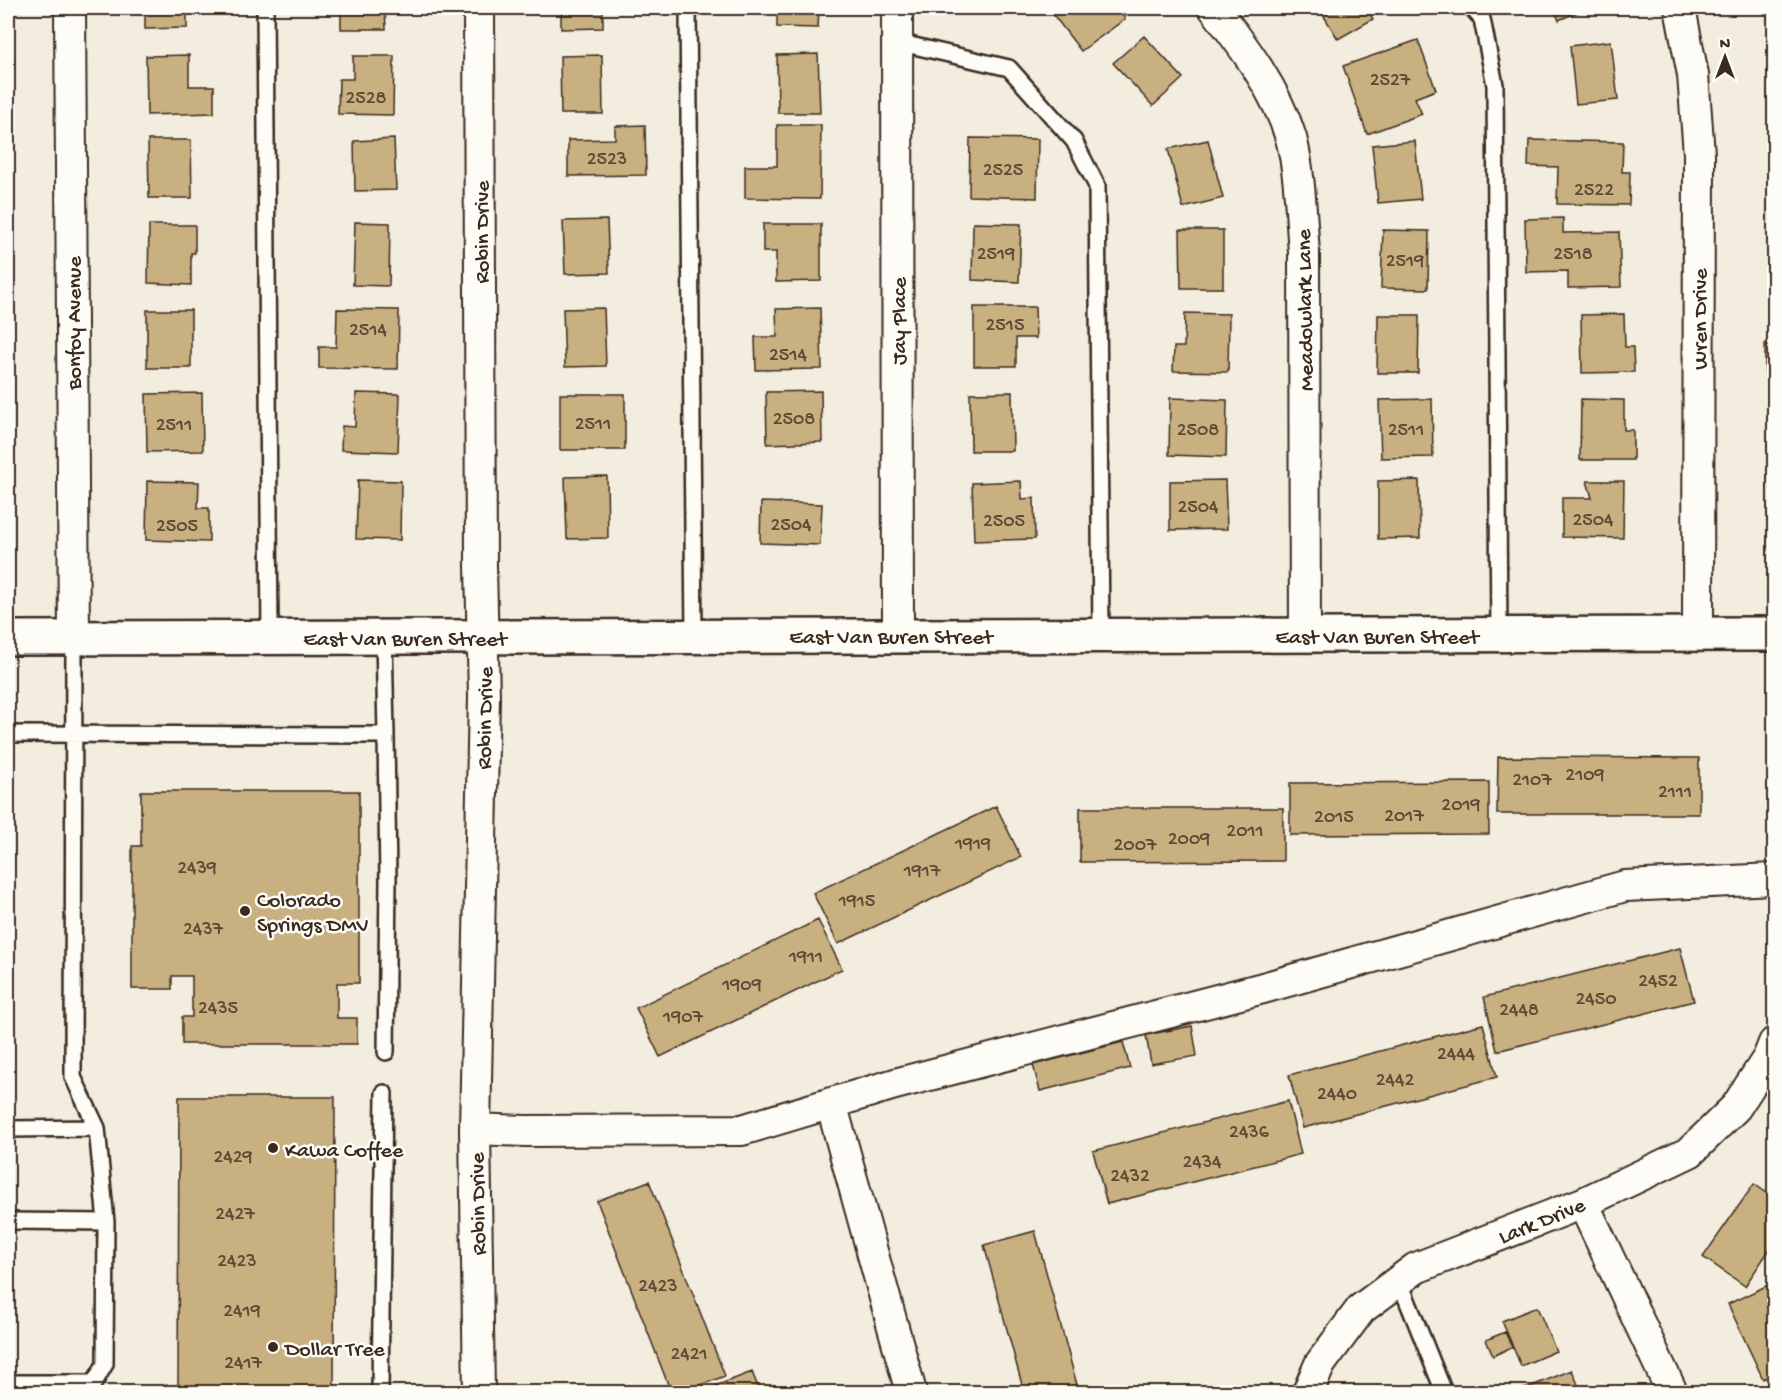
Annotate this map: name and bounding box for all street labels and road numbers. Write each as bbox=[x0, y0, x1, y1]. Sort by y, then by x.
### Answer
street label: Robin Drive bbox=[471, 180, 497, 283]
street label: Meadowlark Lane bbox=[1293, 228, 1321, 391]
street label: Bonfoy Avenue bbox=[63, 256, 89, 391]
street label: Wren Drive bbox=[1689, 268, 1715, 370]
street label: Jay Place bbox=[888, 276, 914, 365]
street label: East Van Buren Street bbox=[789, 626, 995, 652]
street label: East Van Buren Street bbox=[1275, 626, 1481, 652]
street label: East Van Buren Street bbox=[303, 628, 509, 654]
street label: Robin Drive bbox=[473, 666, 501, 770]
street label: Robin Drive bbox=[466, 1152, 494, 1256]
street label: Lark Drive bbox=[1495, 1193, 1590, 1252]

